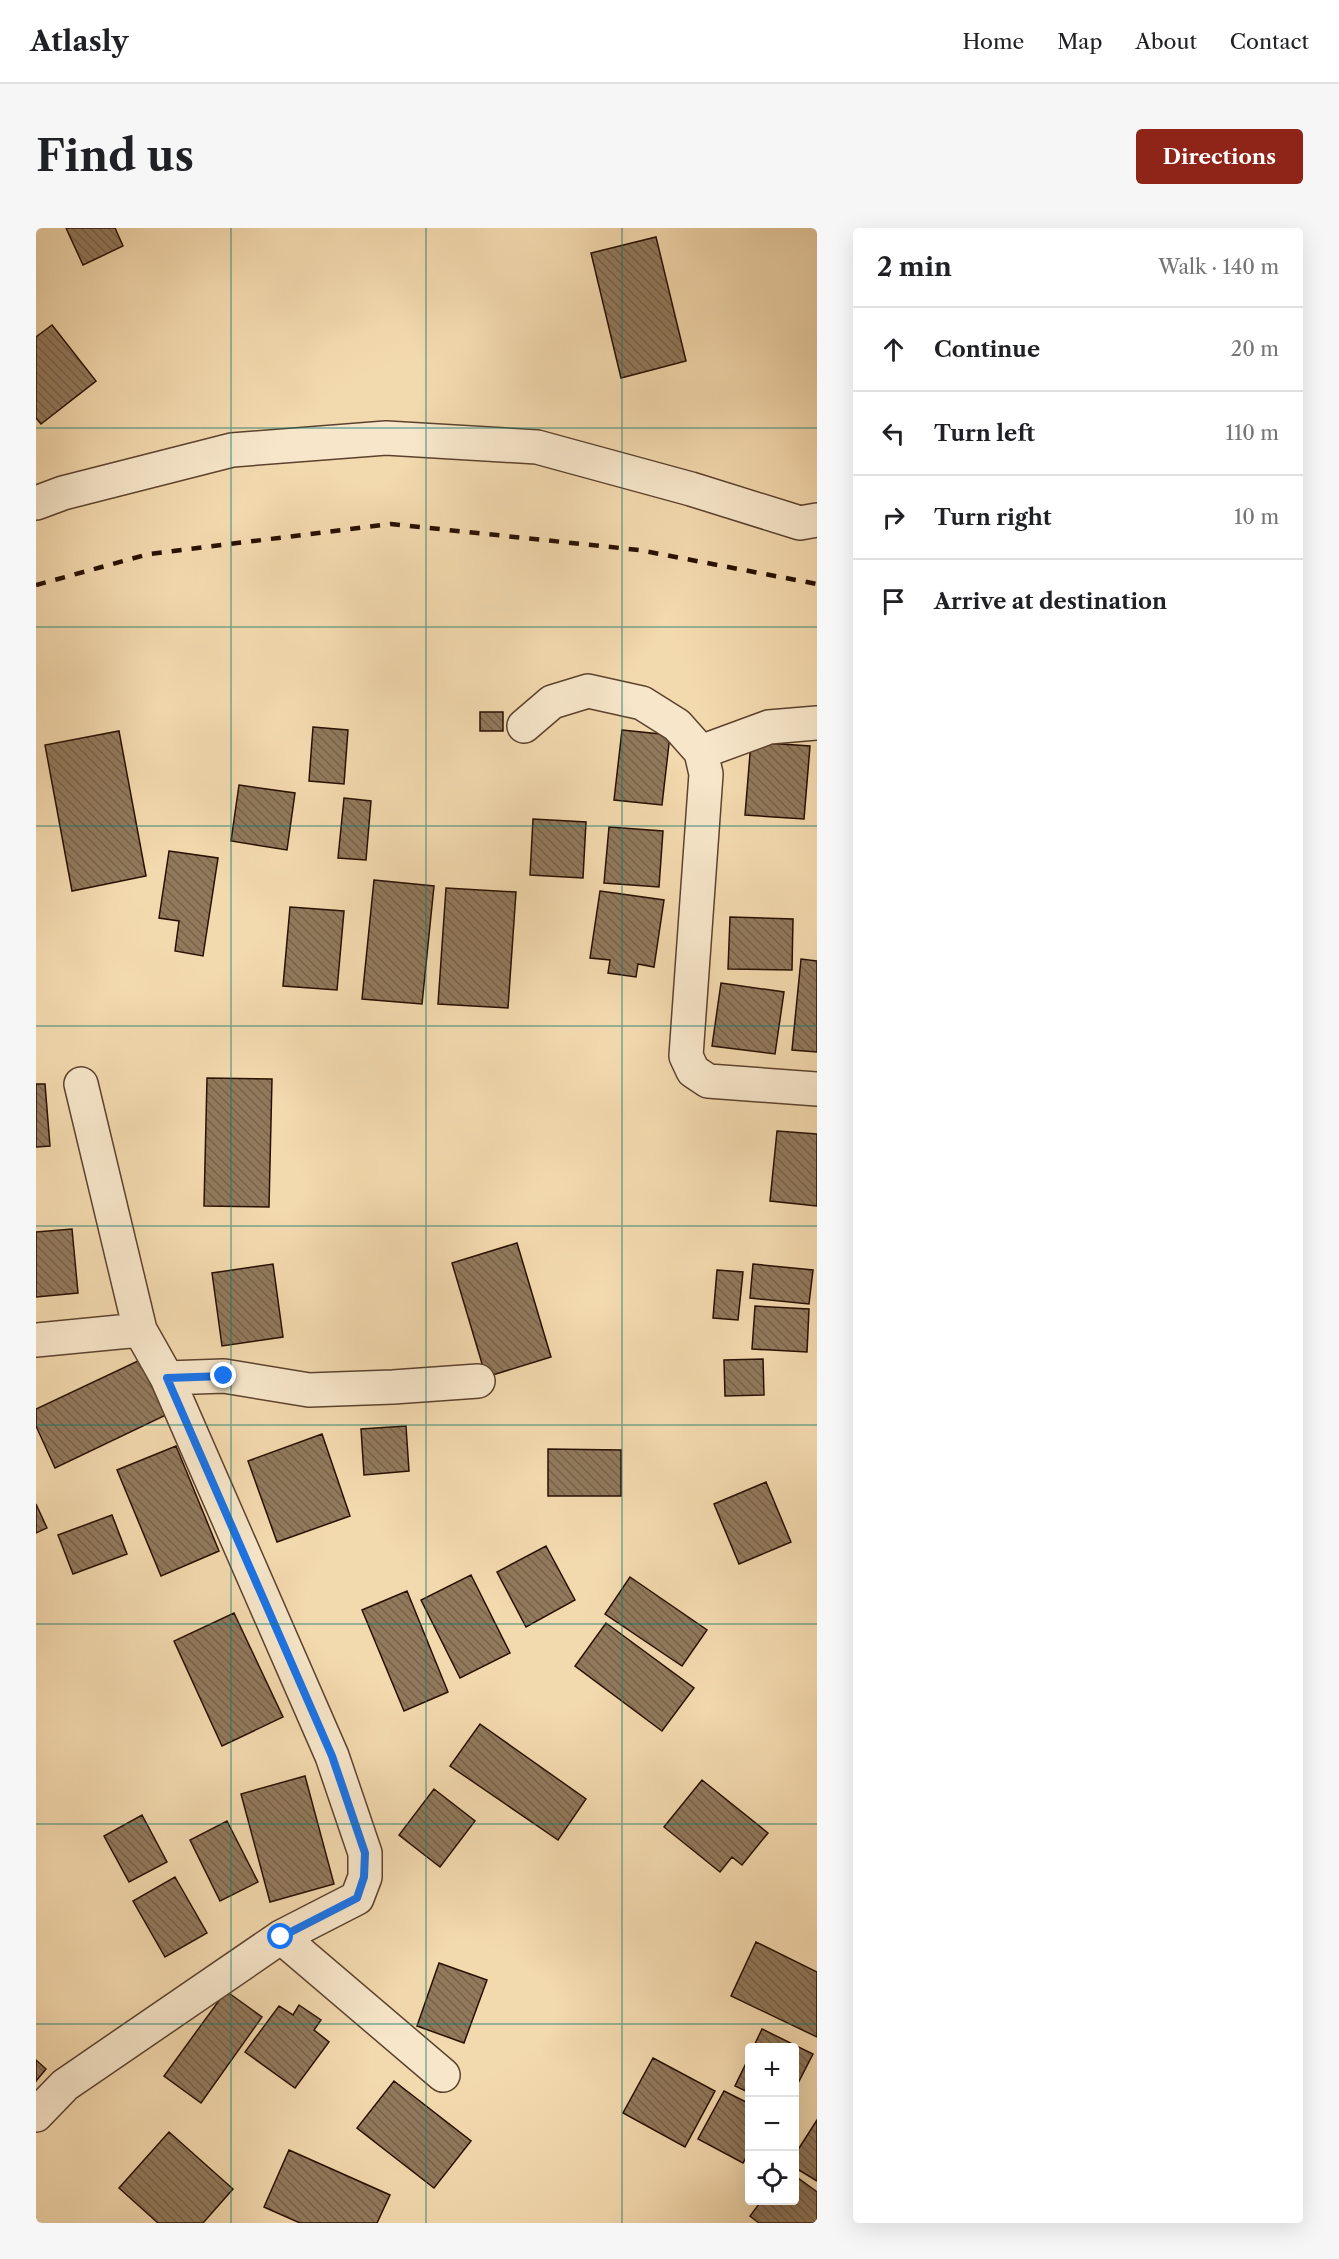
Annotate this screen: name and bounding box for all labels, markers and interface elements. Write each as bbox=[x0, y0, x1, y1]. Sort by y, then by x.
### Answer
text: Atlasly bbox=[30, 24, 129, 58]
text: Home bbox=[963, 29, 1024, 54]
text: Map bbox=[1057, 29, 1102, 54]
text: About bbox=[1135, 29, 1197, 54]
text: Contact bbox=[1230, 29, 1309, 54]
button: Directions bbox=[1136, 129, 1303, 184]
text: Find us bbox=[36, 130, 194, 182]
text: 2 min bbox=[877, 251, 952, 283]
text: Walk · 140 m bbox=[1158, 255, 1279, 279]
icon: ahead bbox=[877, 333, 910, 366]
text: Continue bbox=[934, 336, 1040, 363]
text: 20 m bbox=[1231, 337, 1279, 361]
icon: left bbox=[877, 417, 910, 450]
text: Turn left bbox=[934, 420, 1035, 447]
text: 110 m bbox=[1226, 421, 1279, 445]
icon: right bbox=[877, 501, 910, 534]
text: Turn right bbox=[934, 504, 1052, 531]
text: 10 m bbox=[1234, 505, 1279, 529]
icon: arrive bbox=[877, 585, 910, 618]
text: Arrive at destination bbox=[934, 588, 1167, 615]
route end bbox=[210, 1362, 236, 1388]
route start bbox=[267, 1923, 293, 1949]
map controls bbox=[745, 2043, 799, 2205]
button: + bbox=[745, 2043, 799, 2097]
button: − bbox=[745, 2097, 799, 2151]
button: locate bbox=[745, 2151, 799, 2205]

